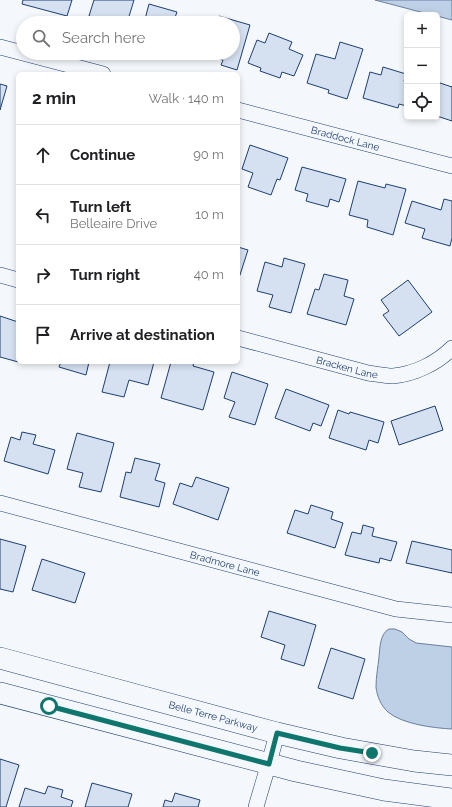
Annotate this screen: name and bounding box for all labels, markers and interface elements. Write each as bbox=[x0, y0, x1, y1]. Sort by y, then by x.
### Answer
map controls bbox=[404, 12, 440, 120]
button: + bbox=[404, 12, 440, 48]
search box bbox=[16, 16, 240, 60]
icon: search bbox=[30, 27, 52, 49]
text: Search here bbox=[62, 29, 145, 47]
button: − bbox=[404, 48, 440, 84]
button: locate bbox=[404, 84, 440, 120]
text: 2 min bbox=[32, 88, 76, 108]
text: Walk · 140 m bbox=[149, 91, 224, 106]
street label: Braddock Lane bbox=[310, 124, 381, 152]
icon: ahead bbox=[32, 144, 54, 166]
text: Continue bbox=[70, 146, 135, 164]
text: 90 m bbox=[193, 147, 224, 162]
text: Turn left bbox=[70, 198, 131, 216]
icon: left bbox=[32, 204, 54, 226]
text: 10 m bbox=[195, 207, 224, 222]
text: Belleaire Drive bbox=[70, 216, 157, 231]
icon: right bbox=[32, 264, 54, 286]
text: Turn right bbox=[70, 266, 140, 284]
text: 40 m bbox=[194, 267, 224, 282]
icon: arrive bbox=[32, 324, 54, 346]
text: Arrive at destination bbox=[70, 326, 215, 344]
street label: Bracken Lane bbox=[315, 354, 379, 380]
street label: Bradmore Lane bbox=[189, 549, 261, 578]
route start bbox=[40, 697, 58, 715]
street label: Belle Terre Parkway bbox=[168, 698, 259, 733]
route end bbox=[363, 744, 381, 762]

